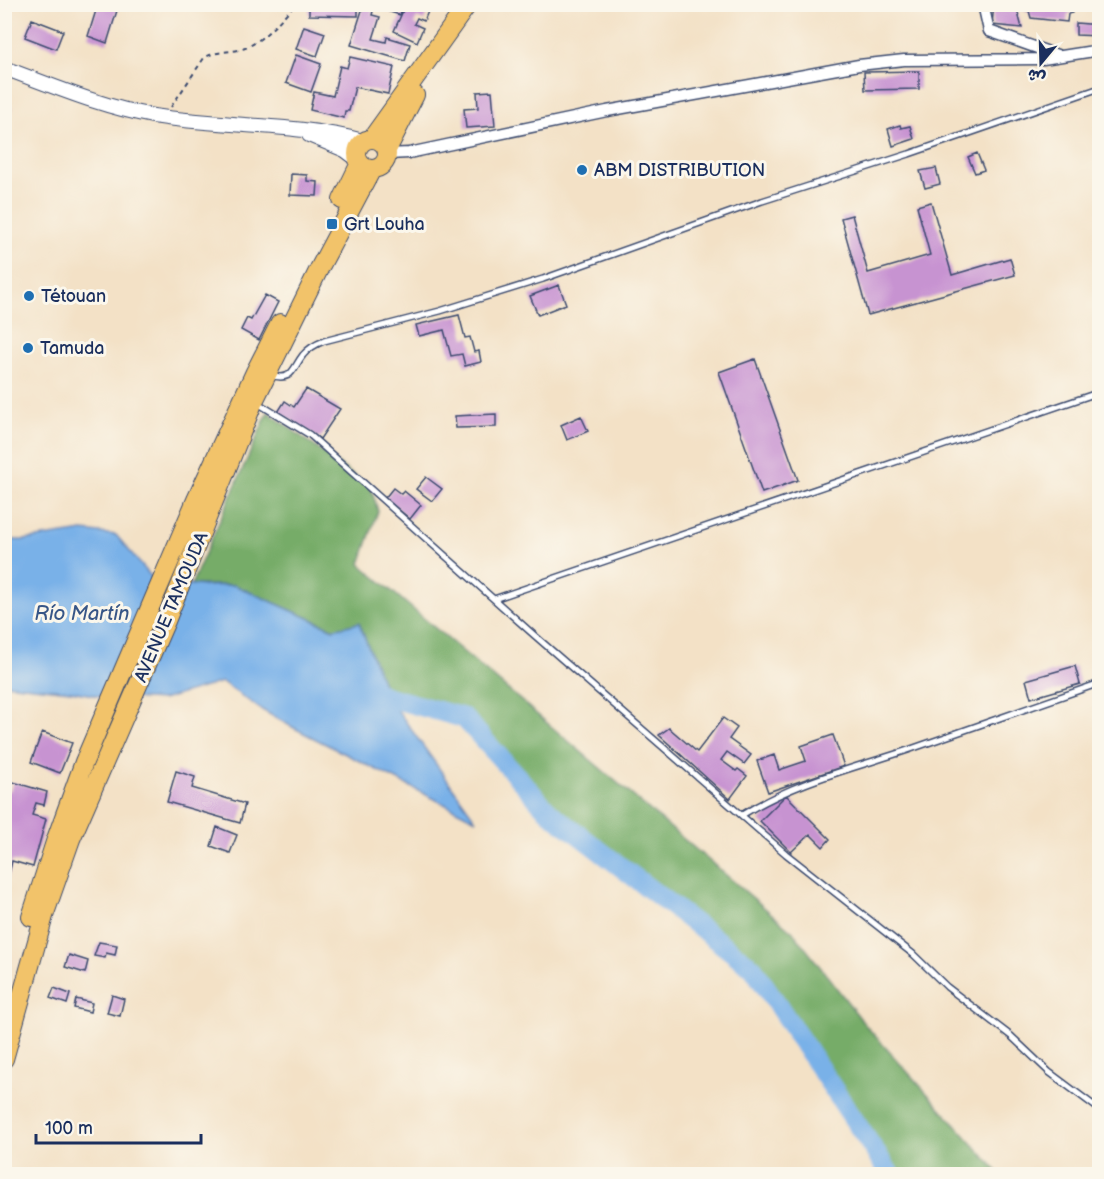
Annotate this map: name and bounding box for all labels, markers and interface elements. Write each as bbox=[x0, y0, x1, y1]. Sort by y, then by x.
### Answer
north arrow bbox=[1011, 33, 1071, 93]
text: ش bbox=[1025, 64, 1048, 88]
place label: ABM DISTRIBUTION bbox=[594, 160, 765, 181]
marker: ABM DISTRIBUTION bbox=[575, 163, 589, 177]
place label: Grt Louha bbox=[344, 214, 425, 235]
marker: Grt Louha bbox=[325, 217, 339, 231]
place label: Tétouan bbox=[41, 286, 106, 307]
marker: Tétouan bbox=[22, 289, 36, 303]
place label: Tamuda bbox=[40, 338, 104, 359]
marker: Tamuda bbox=[21, 341, 35, 355]
street label: AVENUE TAMOUDA bbox=[130, 529, 213, 686]
water label: Río Martín bbox=[35, 602, 129, 626]
scale bar bbox=[36, 1107, 201, 1145]
text: 100 m bbox=[45, 1118, 93, 1139]

